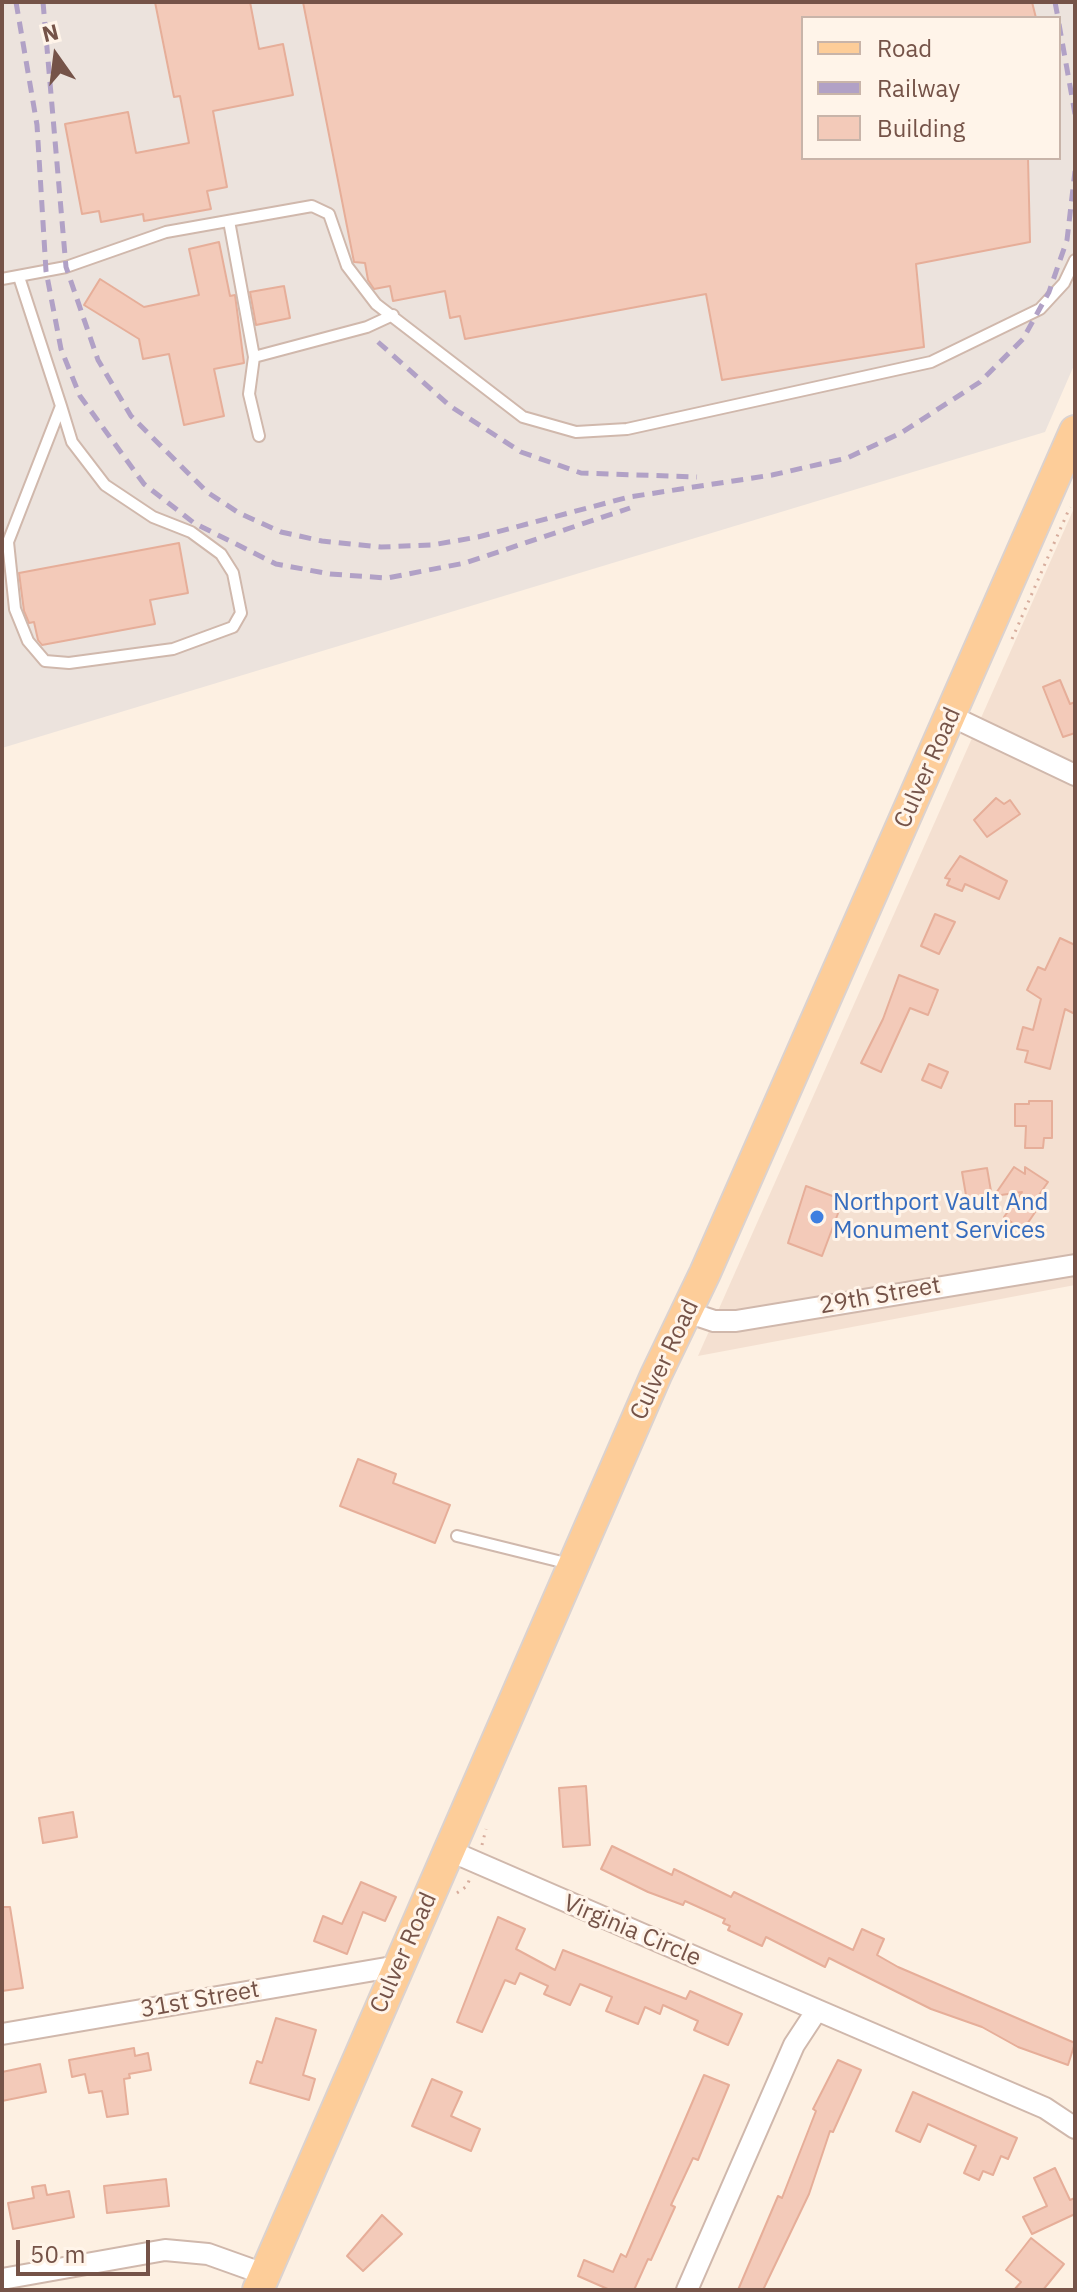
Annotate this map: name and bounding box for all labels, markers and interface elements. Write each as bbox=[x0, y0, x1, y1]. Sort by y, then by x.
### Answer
north arrow bbox=[16, 16, 96, 96]
text: N bbox=[39, 16, 61, 48]
legend bbox=[801, 16, 1061, 160]
text: Road bbox=[877, 32, 932, 64]
text: Railway bbox=[877, 72, 960, 104]
text: Building bbox=[877, 112, 965, 144]
street label: Culver Road bbox=[889, 703, 967, 833]
place label: Northport Vault And Monument Services bbox=[833, 1189, 1048, 1245]
marker: Northport Vault And Monument Services bbox=[808, 1208, 826, 1226]
street label: 29th Street bbox=[817, 1271, 943, 1321]
street label: Culver Road bbox=[625, 1295, 705, 1425]
street label: Culver Road bbox=[365, 1888, 443, 2018]
street label: Virginia Circle bbox=[559, 1889, 705, 1973]
street label: 31st Street bbox=[138, 1975, 262, 2025]
scale bar bbox=[20, 2224, 154, 2274]
text: 50 m bbox=[30, 2238, 85, 2270]

